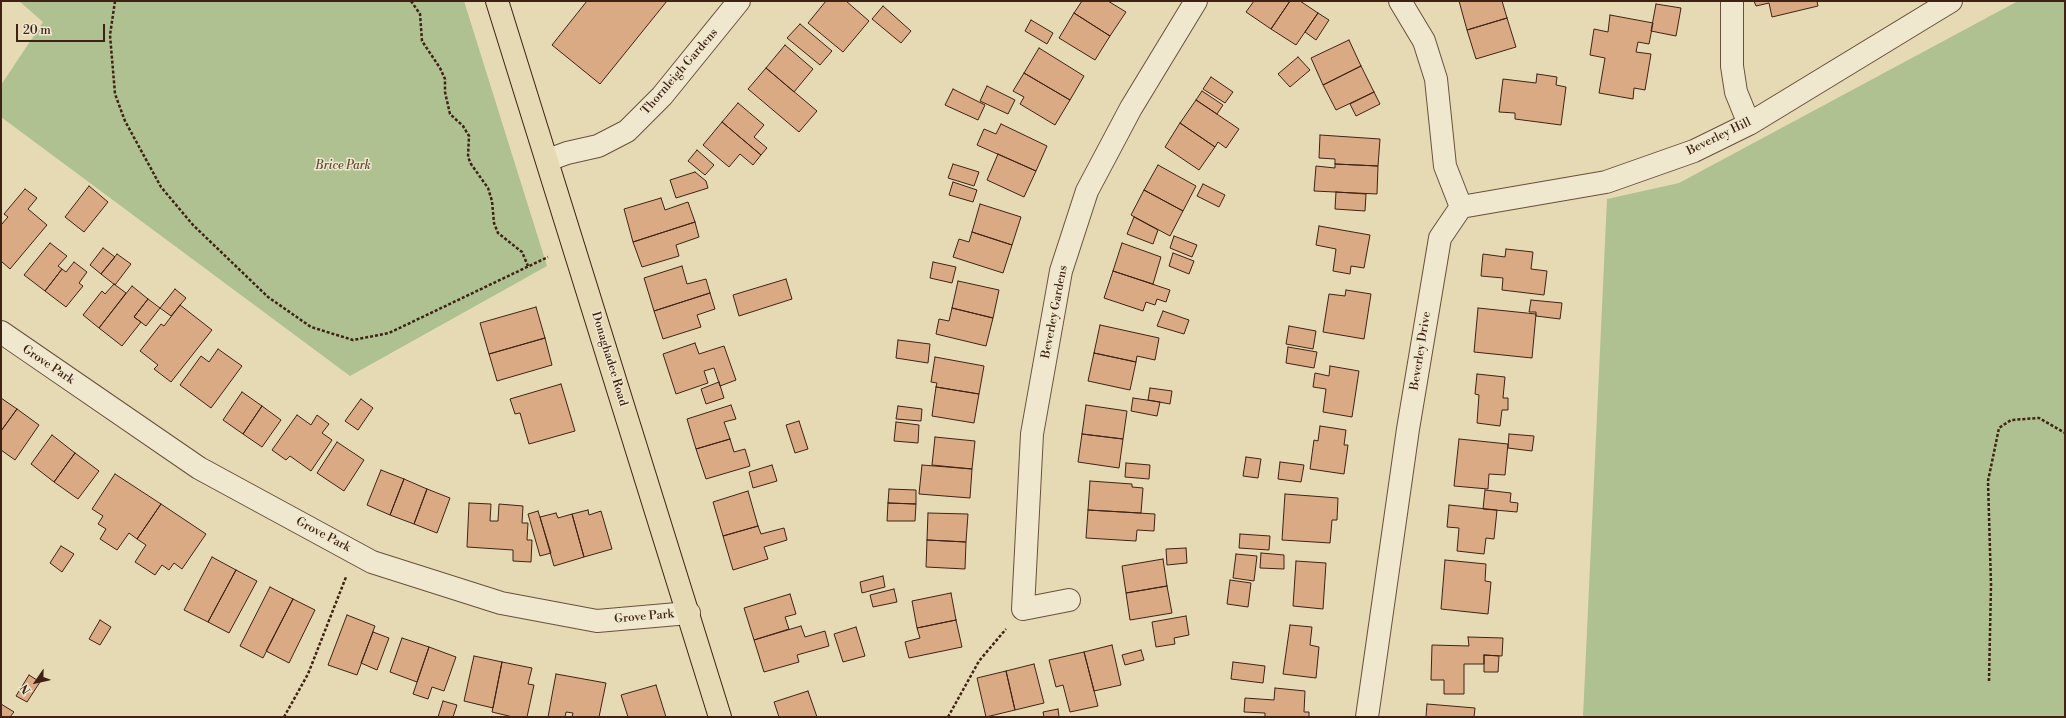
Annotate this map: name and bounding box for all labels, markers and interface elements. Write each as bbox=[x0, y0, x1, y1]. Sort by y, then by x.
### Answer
scale bar bbox=[18, 16, 107, 42]
text: 20 m bbox=[23, 23, 51, 38]
street label: Thornleigh Gardens bbox=[639, 26, 721, 118]
street label: Beverley Hill bbox=[1684, 115, 1754, 159]
park label: Brice Park bbox=[315, 159, 371, 173]
street label: Beverley Gardens bbox=[1039, 264, 1071, 360]
street label: Donaghadee Road bbox=[588, 310, 630, 408]
street label: Beverley Drive bbox=[1408, 311, 1434, 391]
street label: Grove Park bbox=[19, 342, 77, 388]
street label: Grove Park bbox=[293, 515, 353, 555]
street label: Grove Park bbox=[614, 607, 674, 627]
north arrow bbox=[16, 662, 56, 702]
text: N bbox=[18, 681, 34, 696]

